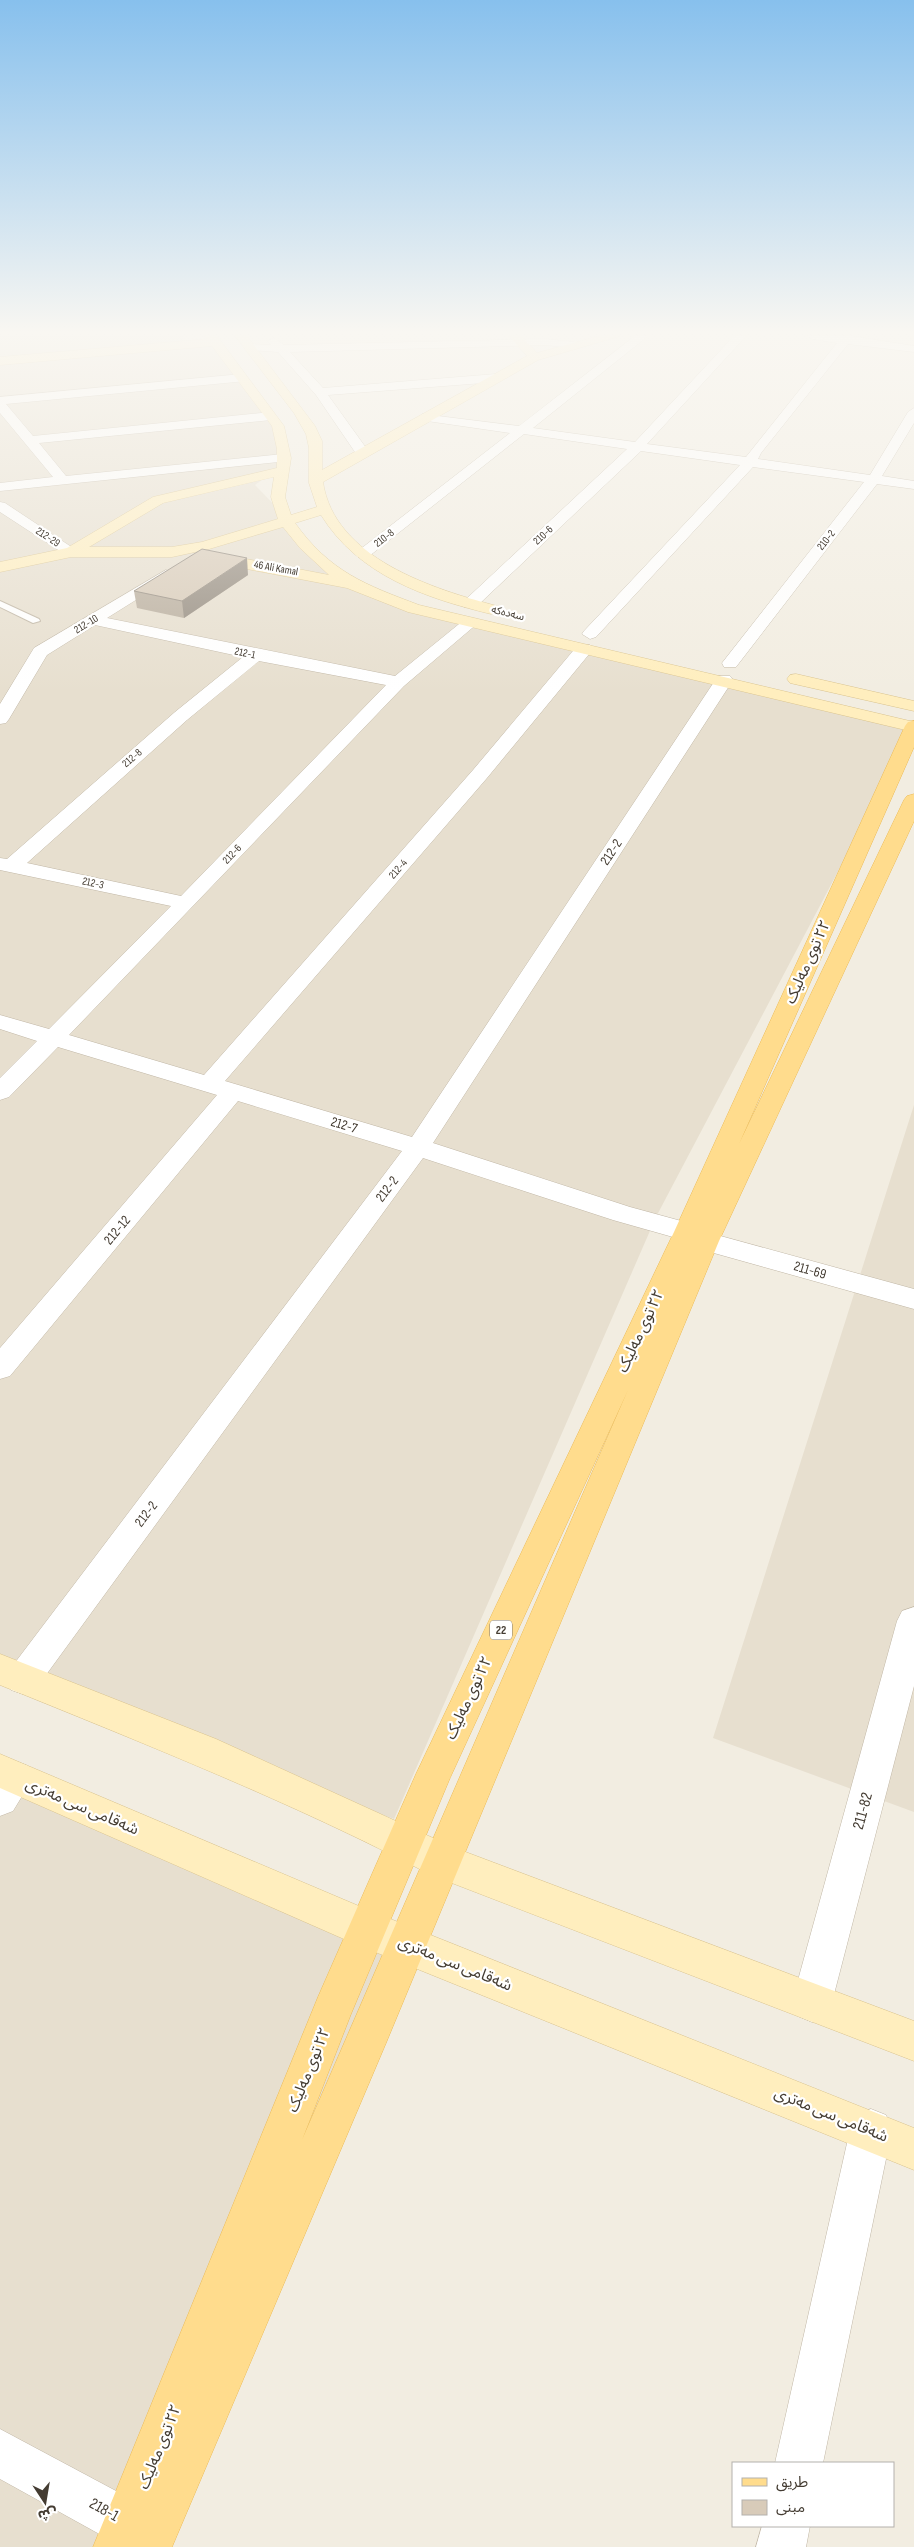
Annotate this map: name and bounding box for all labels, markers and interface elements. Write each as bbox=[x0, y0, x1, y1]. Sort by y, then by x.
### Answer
street label: 210-6 bbox=[530, 523, 556, 547]
street label: 212-29 bbox=[33, 524, 63, 550]
street label: 210-8 bbox=[371, 526, 397, 550]
street label: 210-2 bbox=[814, 527, 838, 553]
street label: 46 Ali Kamal bbox=[253, 558, 299, 578]
street label: سەدەکە bbox=[490, 603, 526, 623]
street label: 212-10 bbox=[72, 612, 101, 636]
street label: 212-1 bbox=[233, 644, 257, 662]
street label: 212-8 bbox=[119, 746, 145, 770]
street label: 212-2 bbox=[596, 836, 626, 868]
street label: 212-6 bbox=[220, 841, 244, 866]
street label: 212-4 bbox=[386, 856, 410, 881]
street label: 212-3 bbox=[81, 874, 105, 892]
street label: ٢٢ توی مەلیک bbox=[781, 917, 835, 1007]
street label: 212-7 bbox=[329, 1113, 360, 1137]
street label: 212-2 bbox=[372, 1173, 402, 1205]
street label: 212-12 bbox=[100, 1212, 134, 1248]
street label: 211-69 bbox=[792, 1257, 828, 1283]
street label: ٢٢ توی مەلیک bbox=[613, 1286, 669, 1376]
street label: 212-2 bbox=[131, 1498, 161, 1530]
road number: 22 bbox=[490, 1620, 512, 1640]
street label: ٢٢ توی مەلیک bbox=[441, 1653, 497, 1743]
street label: شەقامی سی مەتری bbox=[23, 1775, 141, 1839]
street label: 211-82 bbox=[849, 1790, 877, 1832]
street label: شەقامی سی مەتری bbox=[395, 1932, 515, 1996]
street label: ٢٢ توی مەلیک bbox=[283, 2025, 335, 2115]
street label: شەقامی سی مەتری bbox=[771, 2083, 891, 2147]
street label: ٢٢ توی مەلیک bbox=[134, 2402, 186, 2492]
legend bbox=[732, 2462, 894, 2527]
text: طريق bbox=[776, 2473, 808, 2492]
north arrow bbox=[20, 2477, 70, 2527]
street label: 218-1 bbox=[86, 2494, 122, 2526]
text: مبنى bbox=[776, 2498, 805, 2517]
text: ش bbox=[36, 2504, 59, 2525]

